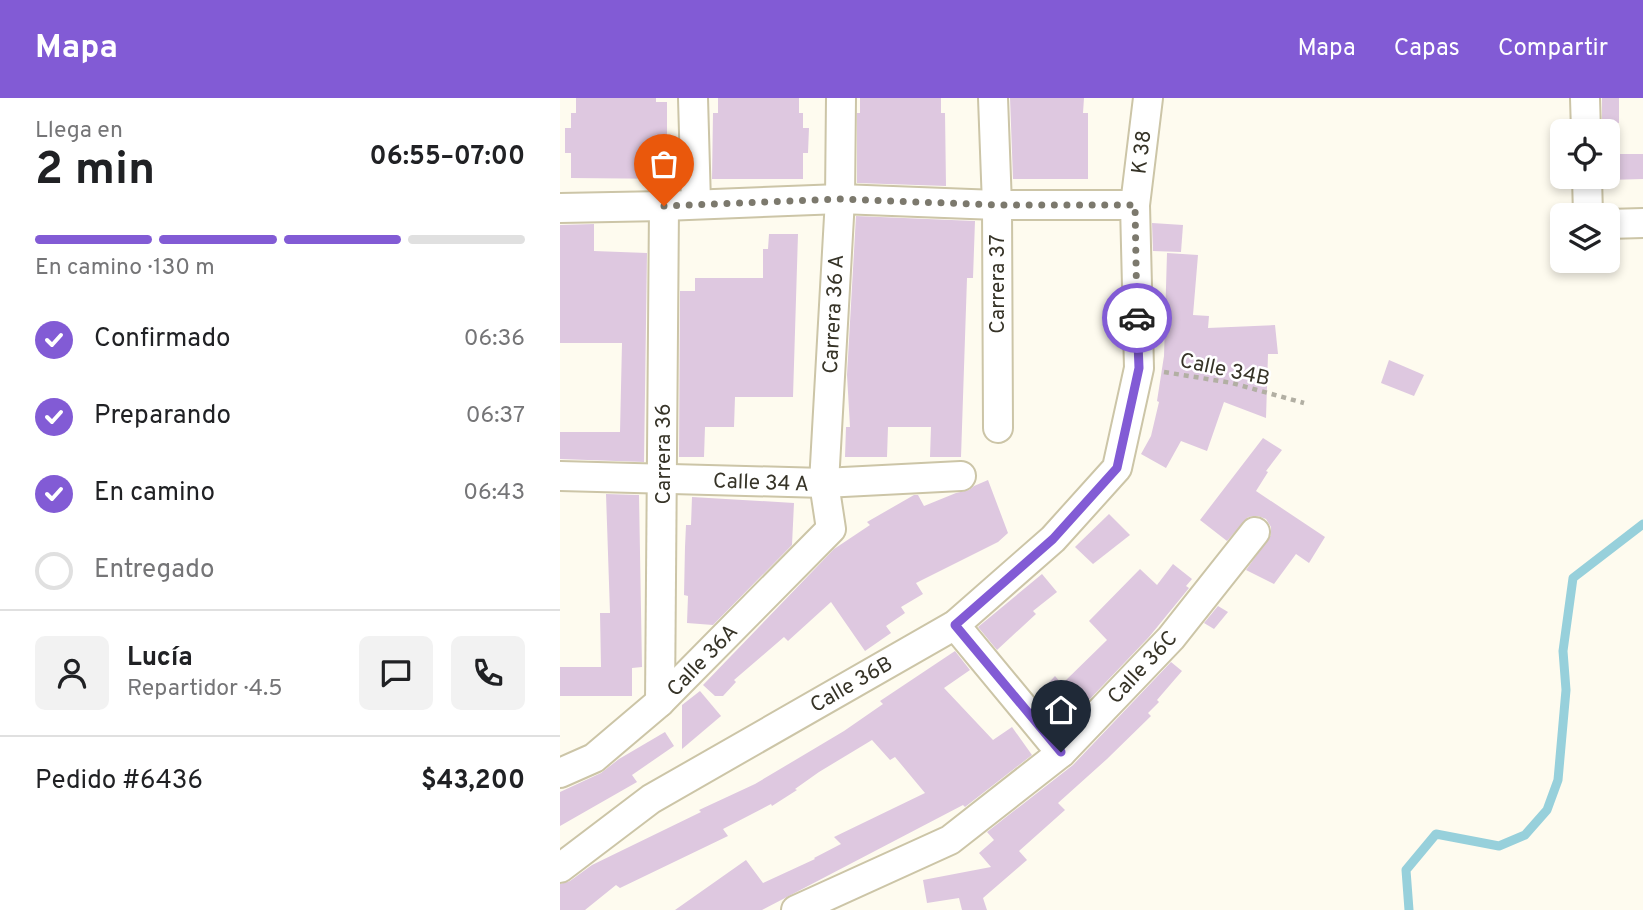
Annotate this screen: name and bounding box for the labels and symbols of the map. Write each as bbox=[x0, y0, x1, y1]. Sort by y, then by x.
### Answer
street label: K 38 bbox=[1126, 129, 1159, 176]
pin bbox=[634, 134, 694, 206]
street label: Carrera 37 bbox=[985, 234, 1012, 334]
street label: Carrera 36 A bbox=[818, 254, 851, 374]
courier bbox=[1102, 283, 1172, 353]
street label: Calle 34B bbox=[1177, 348, 1272, 393]
street label: Carrera 36 bbox=[651, 403, 678, 505]
street label: Calle 34 A bbox=[713, 468, 809, 499]
street label: Calle 36A bbox=[662, 619, 744, 703]
street label: Calle 36C bbox=[1102, 626, 1184, 710]
street label: Calle 36B bbox=[806, 651, 898, 720]
pin bbox=[1031, 680, 1091, 752]

